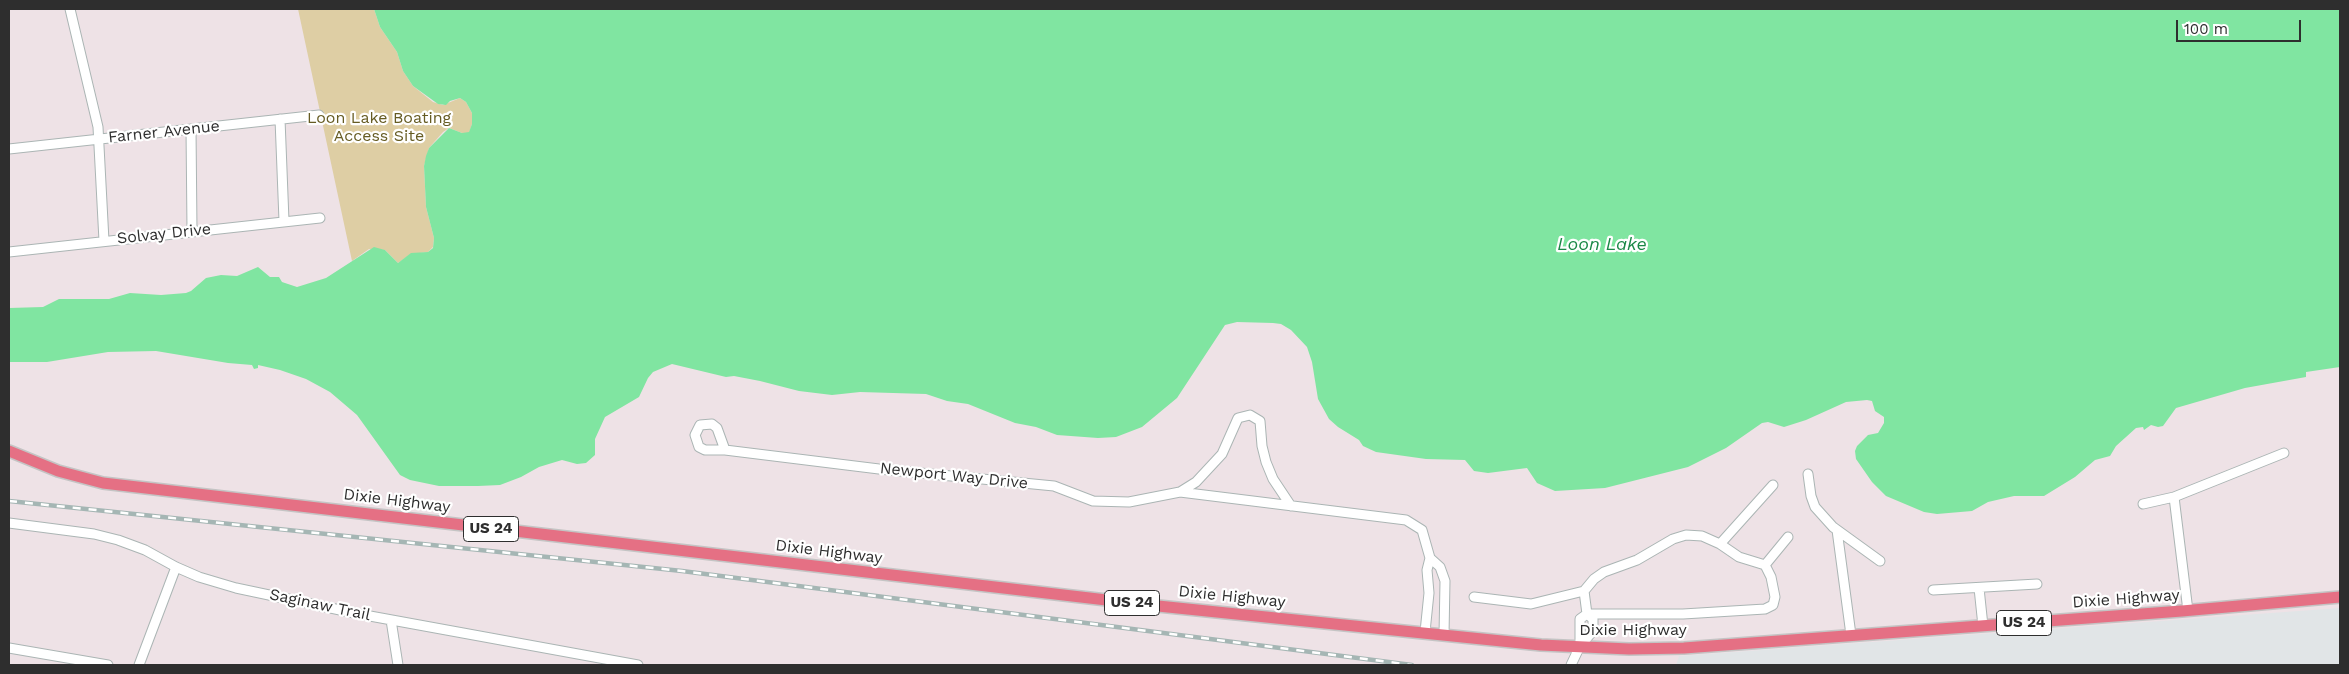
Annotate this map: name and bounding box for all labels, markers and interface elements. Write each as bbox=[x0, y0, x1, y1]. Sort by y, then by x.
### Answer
scale bar bbox=[2179, 10, 2304, 42]
text: 100 m bbox=[2184, 20, 2228, 38]
park label: Loon Lake Boating Access Site bbox=[307, 108, 451, 146]
street label: Farner Avenue bbox=[107, 117, 221, 147]
street label: Solvay Drive bbox=[116, 220, 212, 248]
water label: Loon Lake bbox=[1557, 234, 1647, 256]
street label: Newport Way Drive bbox=[879, 459, 1029, 493]
street label: Dixie Highway bbox=[342, 485, 452, 517]
road number: US 24 bbox=[464, 516, 518, 542]
street label: Dixie Highway bbox=[774, 536, 884, 568]
street label: Dixie Highway bbox=[1178, 582, 1286, 612]
street label: Saginaw Trail bbox=[268, 585, 372, 625]
street label: Dixie Highway bbox=[2072, 586, 2180, 612]
road number: US 24 bbox=[1104, 590, 1160, 616]
road number: US 24 bbox=[1996, 610, 2052, 636]
street label: Dixie Highway bbox=[1579, 620, 1687, 640]

